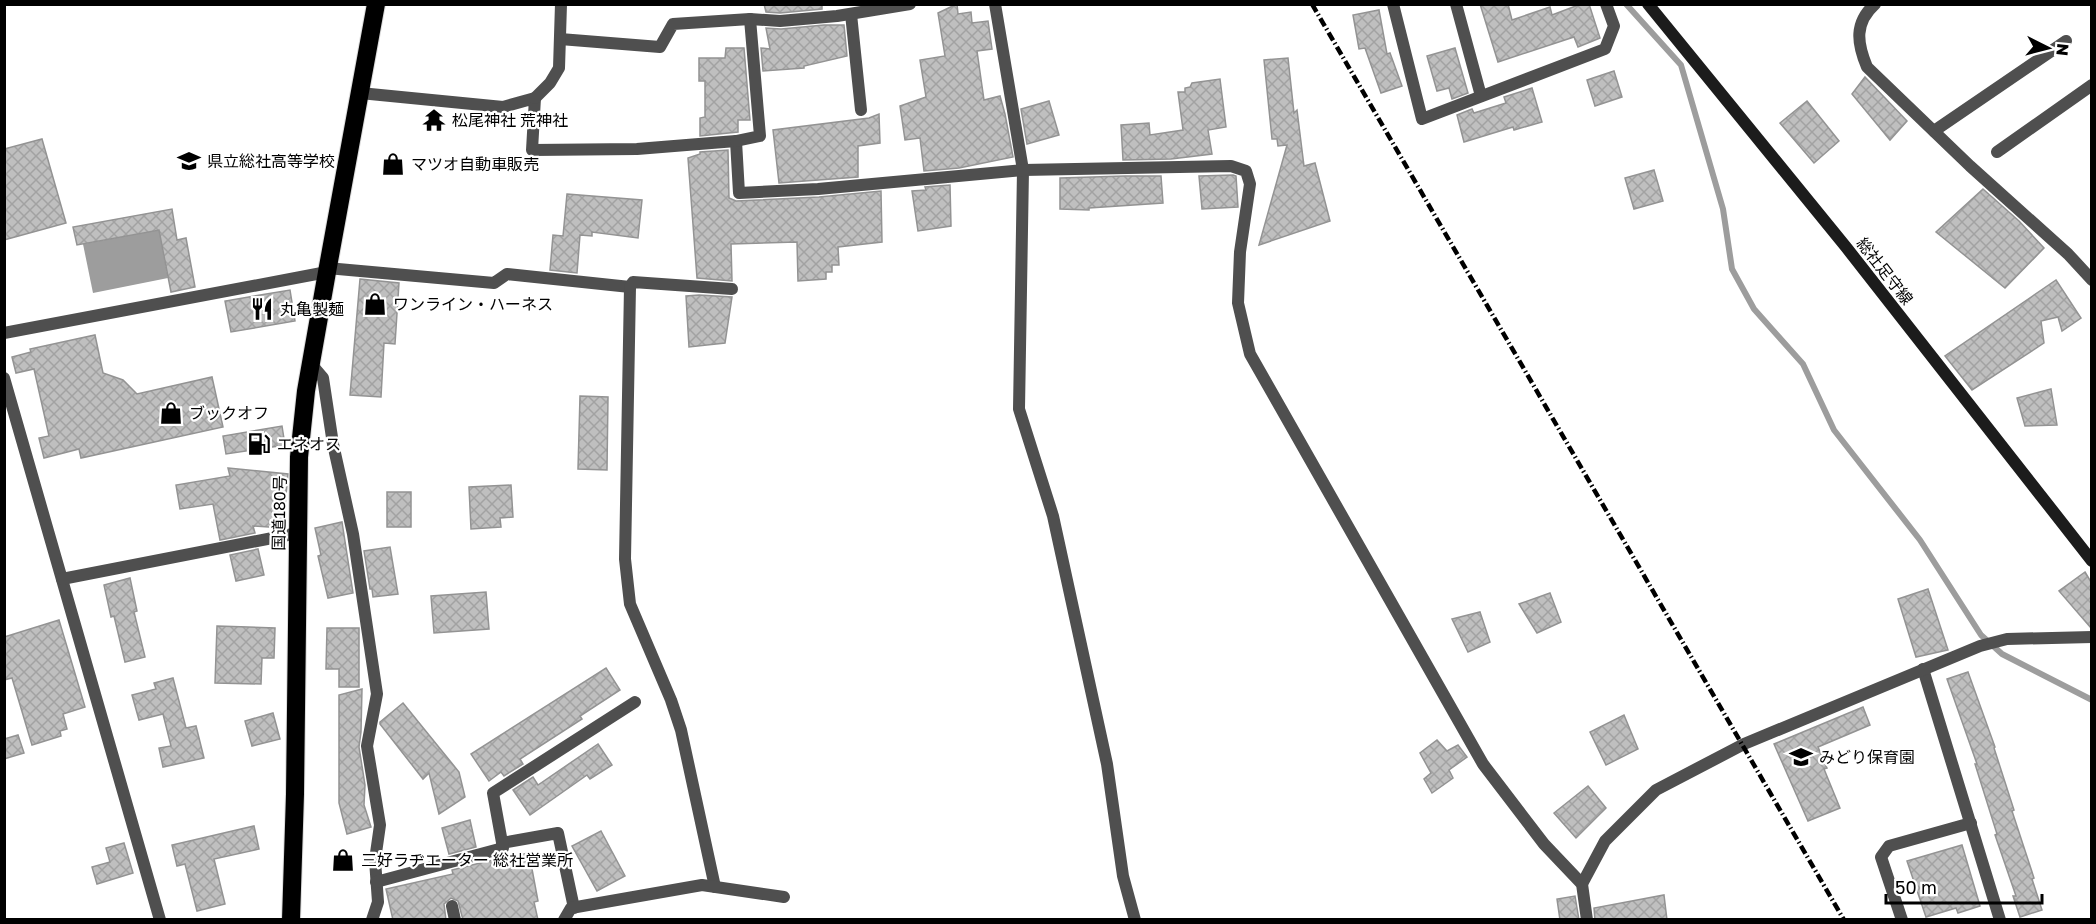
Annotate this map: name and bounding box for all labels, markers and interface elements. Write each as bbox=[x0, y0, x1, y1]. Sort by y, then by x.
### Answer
north arrow bbox=[2018, 18, 2078, 78]
text: N bbox=[2052, 42, 2073, 57]
temple icon: 松尾神社 荒神社 bbox=[421, 107, 447, 133]
place label: 松尾神社 荒神社 bbox=[452, 110, 568, 130]
school or university icon: 県立総社高等学校 bbox=[176, 148, 202, 174]
place label: 県立総社高等学校 bbox=[207, 151, 335, 171]
shop icon: マツオ自動車販売 bbox=[380, 151, 406, 177]
place label: マツオ自動車販売 bbox=[411, 154, 539, 174]
street label: 総社足守線 bbox=[1852, 233, 1918, 309]
shop icon: ワンライン・ハーネス bbox=[362, 291, 388, 317]
place label: ワンライン・ハーネス bbox=[393, 294, 553, 314]
restaurant icon: 丸亀製麺 bbox=[249, 296, 275, 322]
place label: 丸亀製麺 bbox=[280, 299, 344, 319]
shop icon: ブックオフ bbox=[158, 400, 184, 426]
place label: ブックオフ bbox=[189, 403, 269, 423]
fuel station icon: エネオス bbox=[246, 431, 272, 457]
place label: エネオス bbox=[277, 434, 341, 454]
street label: 国道180号 bbox=[268, 475, 290, 551]
school or university icon: みどり保育園 bbox=[1788, 744, 1814, 770]
place label: みどり保育園 bbox=[1819, 747, 1915, 767]
shop icon: 三好ラヂエーター 総社営業所 bbox=[330, 847, 356, 873]
place label: 三好ラヂエーター 総社営業所 bbox=[361, 850, 573, 870]
scale bar bbox=[1886, 867, 2042, 905]
text: 50 m bbox=[1895, 876, 1937, 898]

